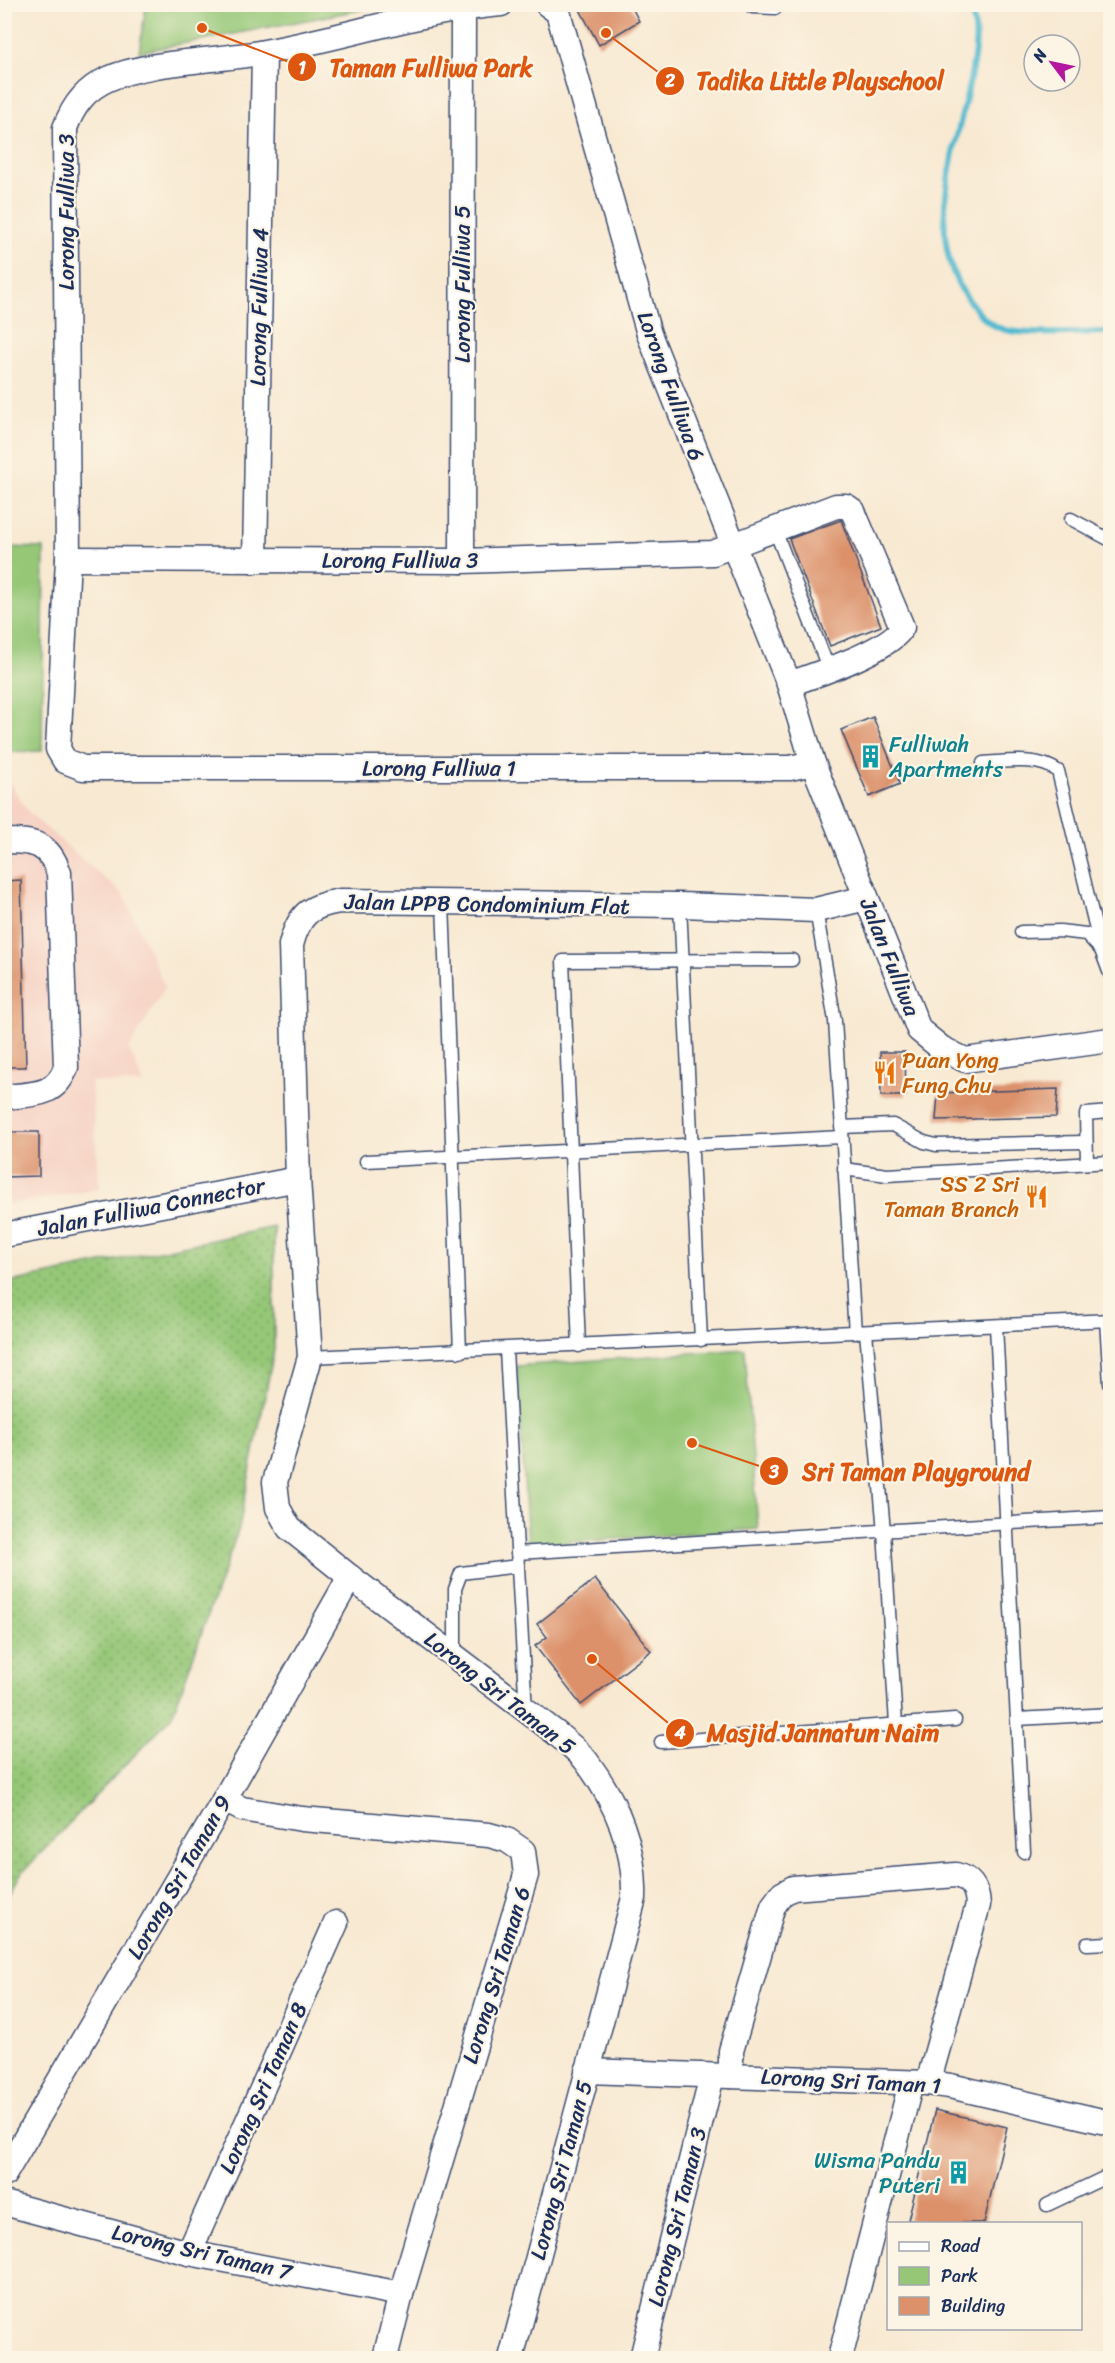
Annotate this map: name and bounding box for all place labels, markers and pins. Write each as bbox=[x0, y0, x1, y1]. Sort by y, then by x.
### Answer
callout: Taman Fulliwa Park bbox=[287, 46, 545, 88]
callout: Tadika Little Playschool bbox=[655, 60, 956, 102]
place label: Fulliwah Apartments bbox=[888, 725, 1004, 789]
building icon: Fulliwah Apartments bbox=[858, 744, 884, 770]
place label: Puan Yong Fung Chu bbox=[902, 1041, 999, 1105]
restaurant icon: Puan Yong Fung Chu bbox=[871, 1060, 897, 1086]
place label: SS 2 Sri Taman Branch bbox=[884, 1165, 1020, 1229]
restaurant icon: SS 2 Sri Taman Branch bbox=[1024, 1184, 1050, 1210]
callout: Sri Taman Playground bbox=[759, 1450, 1043, 1492]
callout: Masjid Jannatun Naim bbox=[665, 1712, 951, 1754]
place label: Wisma Pandu Puteri bbox=[814, 2141, 941, 2205]
building icon: Wisma Pandu Puteri bbox=[945, 2160, 971, 2186]

